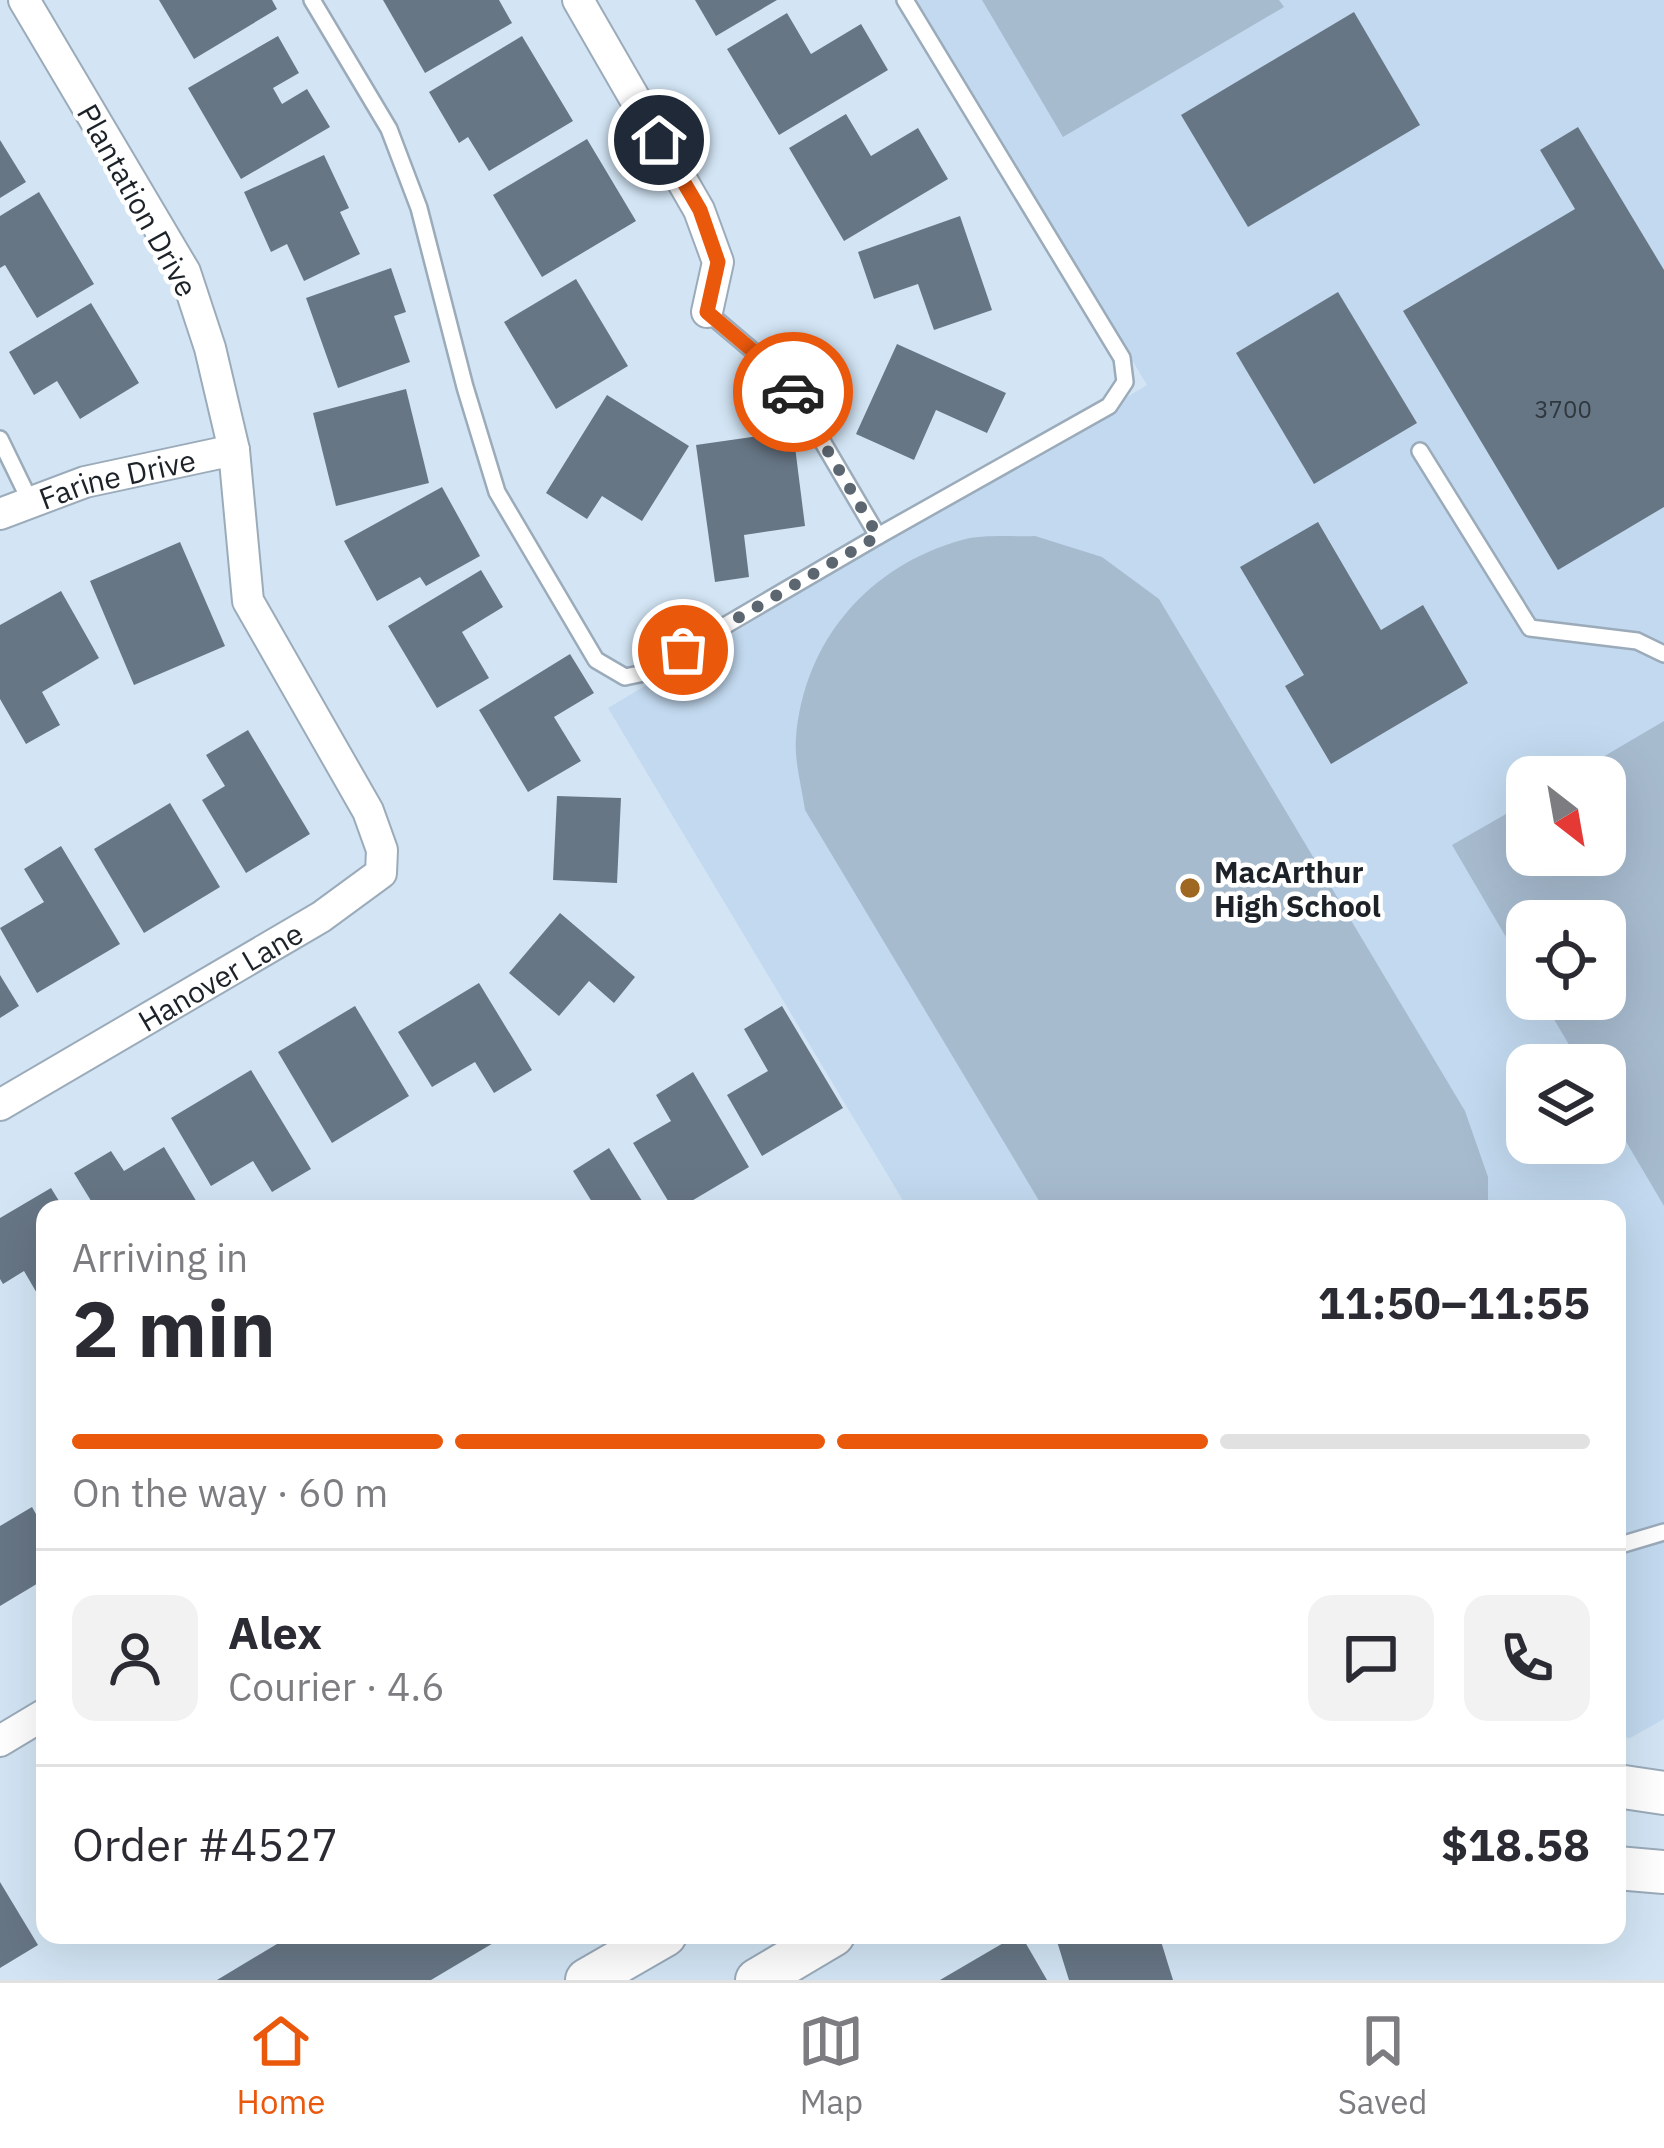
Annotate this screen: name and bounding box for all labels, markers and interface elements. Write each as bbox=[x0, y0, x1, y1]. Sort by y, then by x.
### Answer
pin bbox=[608, 89, 710, 191]
street label: Plantation Drive bbox=[69, 97, 207, 303]
icon: home bbox=[626, 107, 692, 173]
courier bbox=[733, 332, 853, 452]
icon: car bbox=[760, 359, 826, 425]
house number: 3700 bbox=[1534, 393, 1592, 425]
street label: Farine Drive bbox=[33, 439, 199, 517]
pin bbox=[632, 599, 734, 701]
icon: bag bbox=[650, 617, 716, 683]
north arrow bbox=[1506, 756, 1626, 876]
map controls bbox=[1506, 756, 1626, 1164]
place label: MacArthur High School bbox=[1214, 852, 1381, 925]
marker: MacArthur High School bbox=[1177, 875, 1203, 901]
button: locate bbox=[1506, 900, 1626, 1020]
street label: Hanover Lane bbox=[131, 913, 310, 1040]
button: layers bbox=[1506, 1044, 1626, 1164]
text: Arriving in bbox=[72, 1232, 248, 1283]
text: 11:50–11:55 bbox=[1318, 1273, 1590, 1331]
text: 2 min bbox=[72, 1277, 276, 1378]
text: On the way · 60 m bbox=[72, 1467, 388, 1518]
button: person bbox=[72, 1595, 198, 1721]
button: chat bbox=[1308, 1595, 1434, 1721]
button: phone bbox=[1464, 1595, 1590, 1721]
text: Alex bbox=[228, 1603, 322, 1661]
text: Courier · 4.6 bbox=[228, 1661, 445, 1712]
text: Order #4527 bbox=[72, 1815, 338, 1873]
text: $18.58 bbox=[1441, 1815, 1590, 1873]
tab: Home bbox=[237, 2008, 325, 2123]
tab: Map bbox=[798, 2008, 864, 2123]
tab: Saved bbox=[1338, 2008, 1427, 2123]

